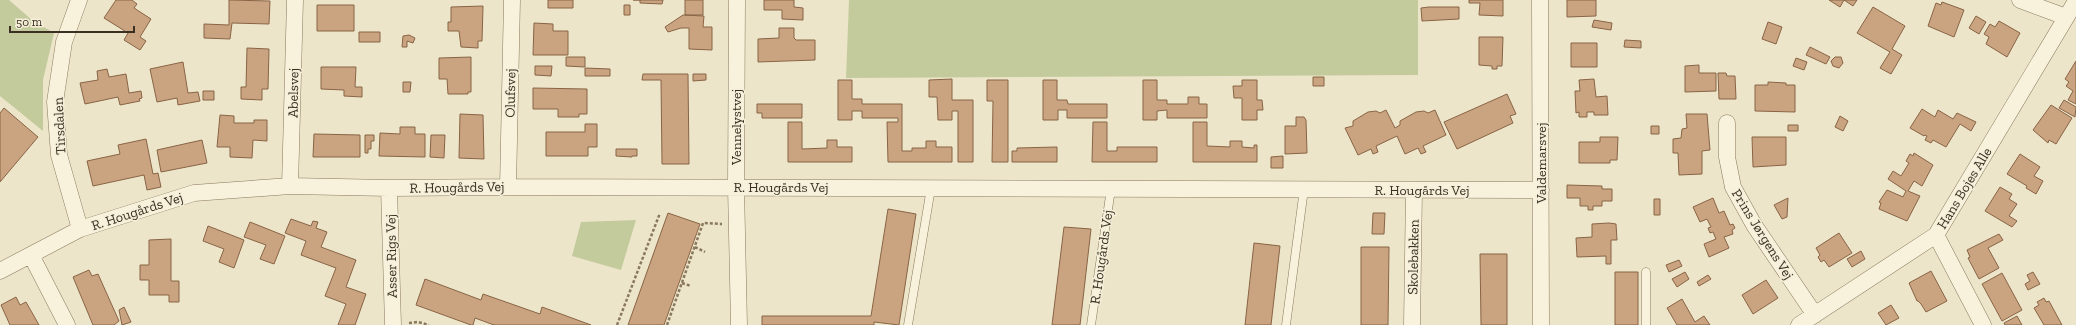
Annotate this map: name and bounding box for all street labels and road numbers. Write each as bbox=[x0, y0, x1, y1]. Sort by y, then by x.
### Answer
street label: Abelsvej bbox=[285, 68, 302, 118]
street label: Olufsvej bbox=[502, 68, 519, 118]
street label: Vennelystvej bbox=[728, 89, 745, 166]
street label: Tirsdalen bbox=[50, 97, 69, 155]
street label: Valdemarsvej bbox=[1533, 123, 1550, 204]
street label: Hans Bojes Alle bbox=[1933, 144, 1996, 232]
street label: R. Hougårds Vej bbox=[409, 178, 505, 197]
street label: R. Hougårds Vej bbox=[733, 179, 829, 196]
street label: R. Hougårds Vej bbox=[1374, 182, 1470, 199]
street label: Prins Jørgens Vej bbox=[1728, 186, 1797, 283]
street label: R. Hougårds Vej bbox=[89, 189, 185, 234]
street label: R. Hougårds Vej bbox=[1086, 209, 1117, 305]
street label: Asser Rigs Vej bbox=[382, 214, 401, 298]
street label: Skolebakken bbox=[1404, 219, 1423, 295]

